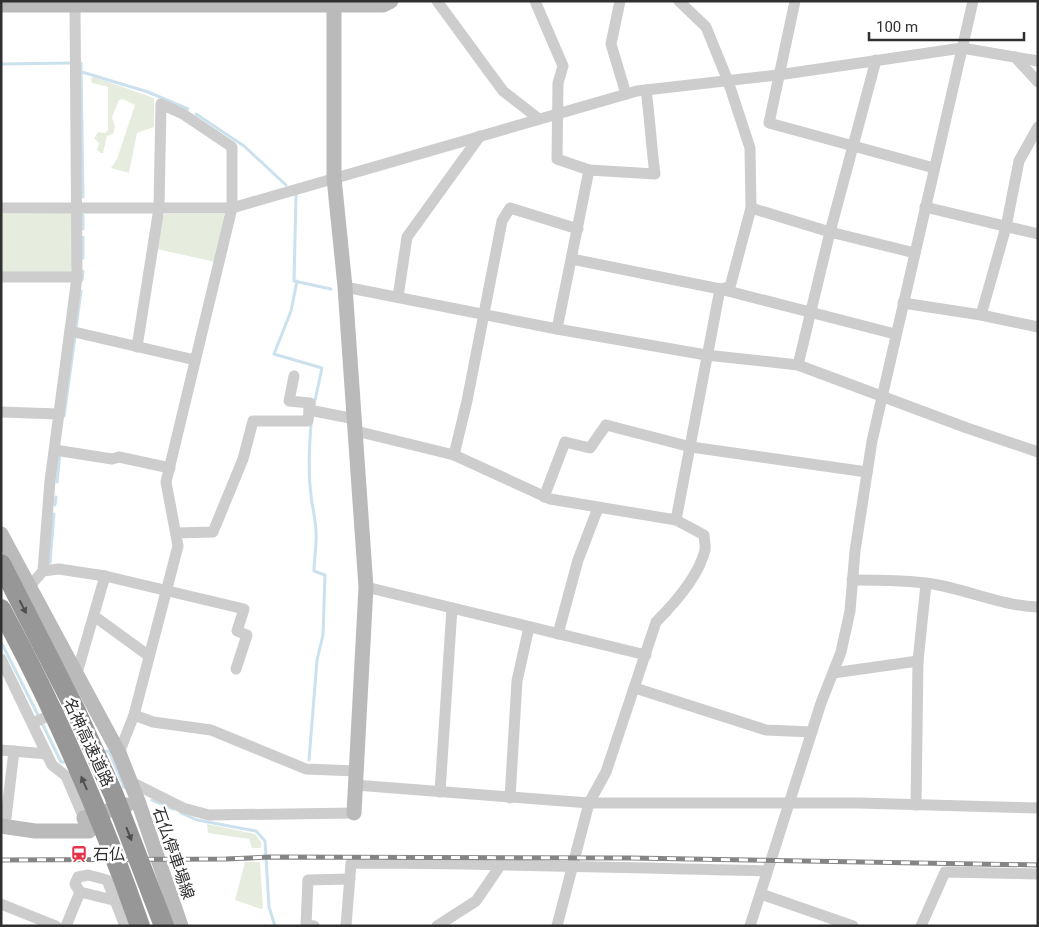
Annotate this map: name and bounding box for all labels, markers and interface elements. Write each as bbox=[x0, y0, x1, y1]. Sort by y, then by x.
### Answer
scale bar bbox=[869, 10, 1024, 42]
text: 100 m bbox=[876, 18, 918, 36]
one-way arrow bbox=[19, 600, 27, 615]
street label: 名神高速道路 bbox=[60, 695, 117, 790]
one-way arrow bbox=[80, 776, 88, 790]
street label: 石仏停車場線 bbox=[149, 805, 198, 902]
one-way arrow bbox=[125, 827, 133, 842]
station icon: 石仏 bbox=[69, 844, 89, 864]
place label: 石仏 bbox=[93, 845, 125, 864]

